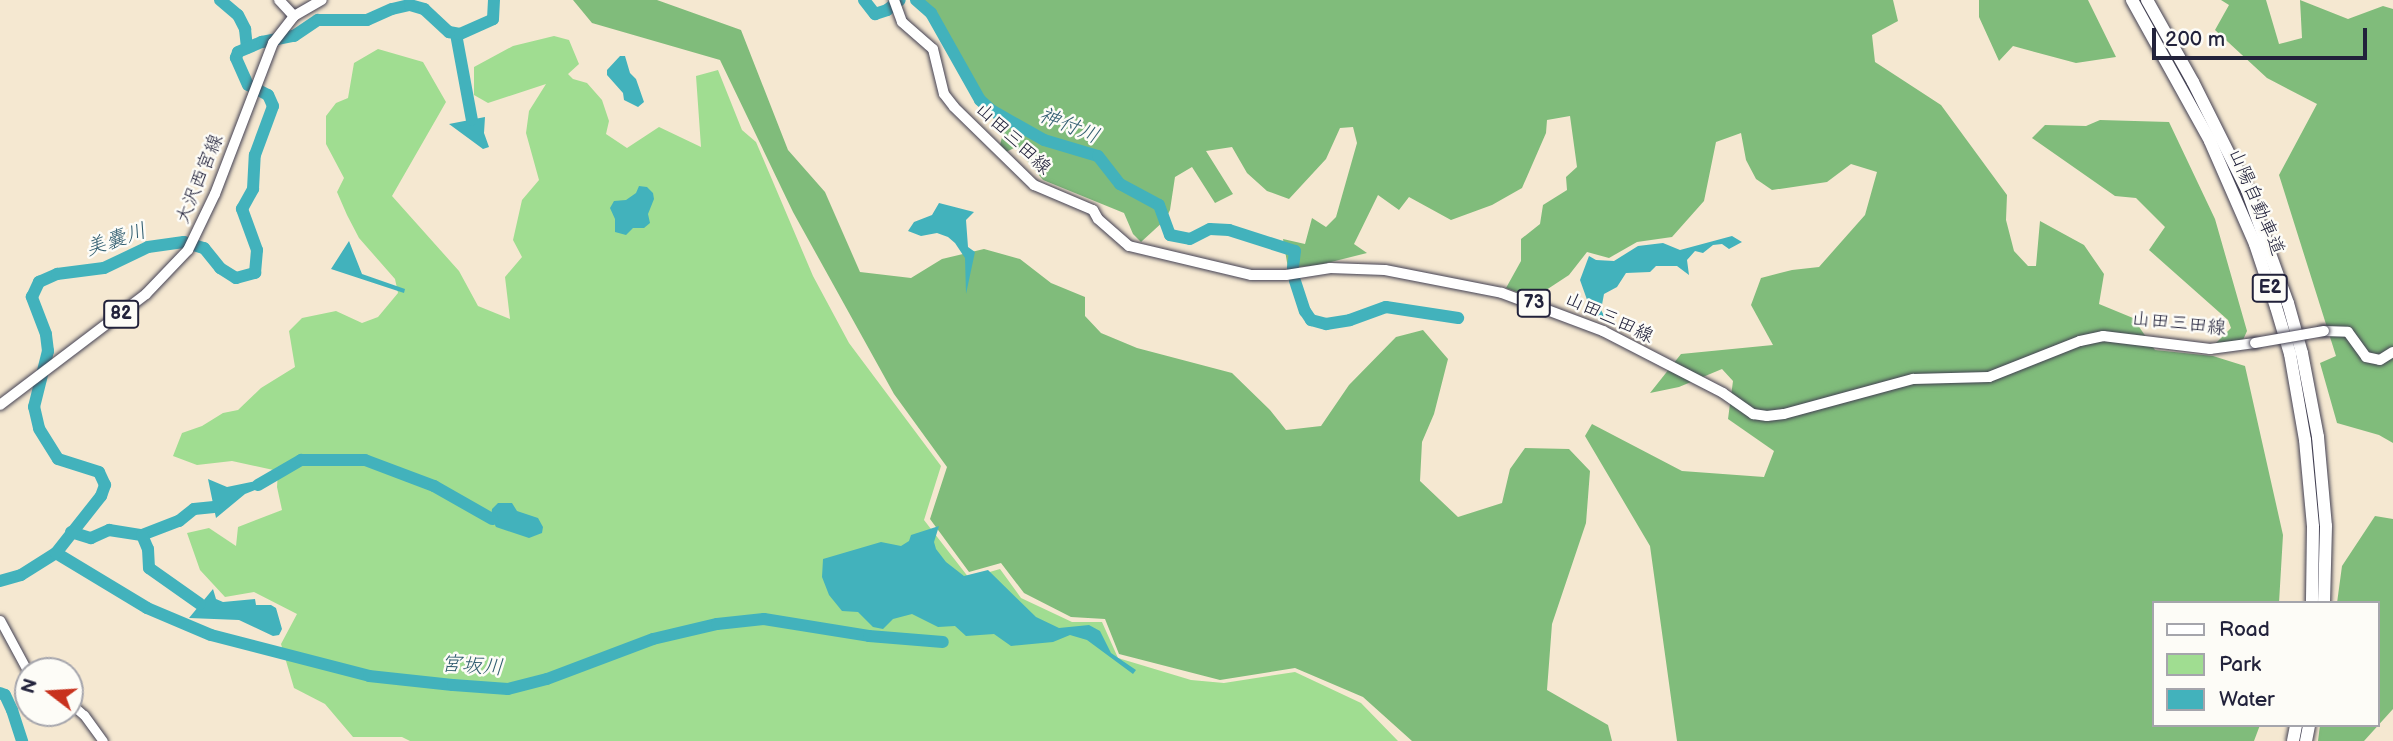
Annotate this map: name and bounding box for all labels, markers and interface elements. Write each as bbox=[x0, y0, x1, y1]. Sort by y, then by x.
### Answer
scale bar bbox=[2155, 14, 2370, 58]
text: 200 m bbox=[2165, 27, 2225, 52]
street label: 山田三田線 bbox=[970, 98, 1056, 180]
water label: 神付川 bbox=[1035, 103, 1103, 149]
street label: 大沢西宮線 bbox=[172, 131, 228, 227]
street label: 山陽自動車道 bbox=[2223, 145, 2289, 259]
water label: 美嚢川 bbox=[82, 218, 150, 262]
road number: E2 bbox=[2251, 274, 2289, 302]
road number: 73 bbox=[1516, 288, 1552, 318]
street label: 山田三田線 bbox=[1561, 288, 1657, 348]
road number: 82 bbox=[102, 300, 140, 328]
street label: 山田三田線 bbox=[2131, 308, 2227, 340]
legend bbox=[2152, 601, 2379, 727]
text: Road bbox=[2219, 617, 2270, 642]
water label: 宮坂川 bbox=[440, 651, 504, 681]
text: Park bbox=[2219, 652, 2261, 677]
north arrow bbox=[14, 657, 84, 727]
text: N bbox=[17, 676, 43, 696]
text: Water bbox=[2219, 687, 2275, 712]

